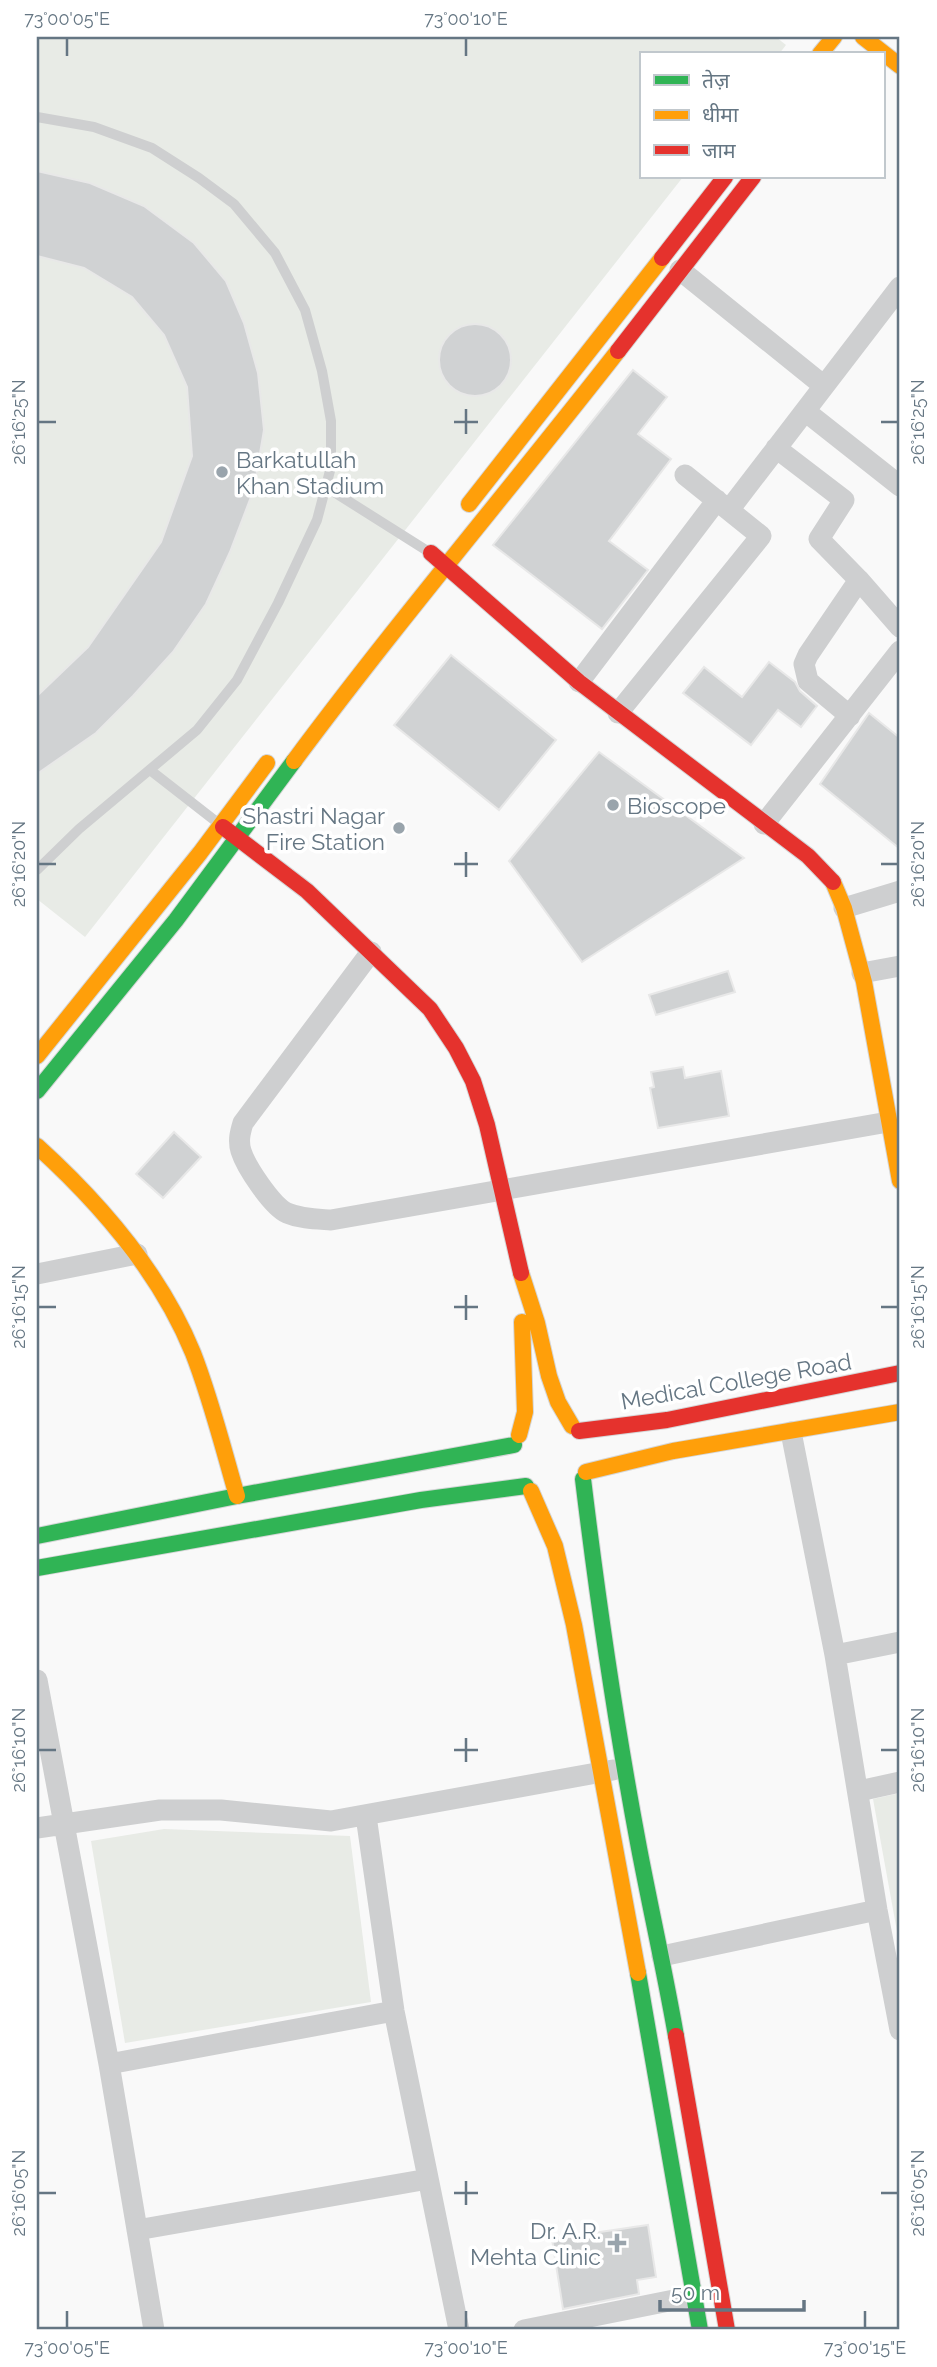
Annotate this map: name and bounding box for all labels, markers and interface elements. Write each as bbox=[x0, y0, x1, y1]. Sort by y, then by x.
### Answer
text: 73°00'05"E bbox=[24, 8, 110, 29]
text: 73°00'10"E bbox=[424, 8, 508, 29]
legend bbox=[640, 52, 884, 178]
text: तेज़ bbox=[702, 68, 730, 93]
text: धीमा bbox=[702, 102, 739, 127]
text: जाम bbox=[702, 138, 736, 163]
text: 26°16'25"N bbox=[8, 379, 29, 465]
text: 26°16'25"N bbox=[907, 379, 928, 465]
place label: Barkatullah Khan Stadium bbox=[236, 446, 384, 499]
marker: Barkatullah Khan Stadium bbox=[214, 464, 230, 480]
place label: Bioscope bbox=[627, 792, 726, 819]
marker: Bioscope bbox=[605, 797, 621, 813]
place label: Shastri Nagar Fire Station bbox=[242, 802, 385, 855]
marker: Shastri Nagar Fire Station bbox=[391, 820, 407, 836]
text: 26°16'20"N bbox=[8, 821, 29, 907]
text: 26°16'20"N bbox=[907, 821, 928, 907]
text: 26°16'15"N bbox=[8, 1265, 29, 1349]
text: 26°16'15"N bbox=[907, 1265, 928, 1349]
street label: Medical College Road bbox=[619, 1347, 853, 1415]
text: 26°16'10"N bbox=[8, 1708, 29, 1792]
text: 26°16'10"N bbox=[907, 1708, 928, 1792]
text: 26°16'05"N bbox=[8, 2150, 29, 2236]
text: 26°16'05"N bbox=[907, 2150, 928, 2236]
place label: Dr. A.R. Mehta Clinic bbox=[470, 2217, 601, 2270]
marker: Dr. A.R. Mehta Clinic bbox=[607, 2233, 627, 2253]
scale bar bbox=[660, 2269, 804, 2313]
text: 50 m bbox=[671, 2280, 720, 2305]
text: 73°00'05"E bbox=[24, 2337, 110, 2358]
text: 73°00'10"E bbox=[424, 2337, 508, 2358]
text: 73°00'15"E bbox=[824, 2337, 906, 2358]

